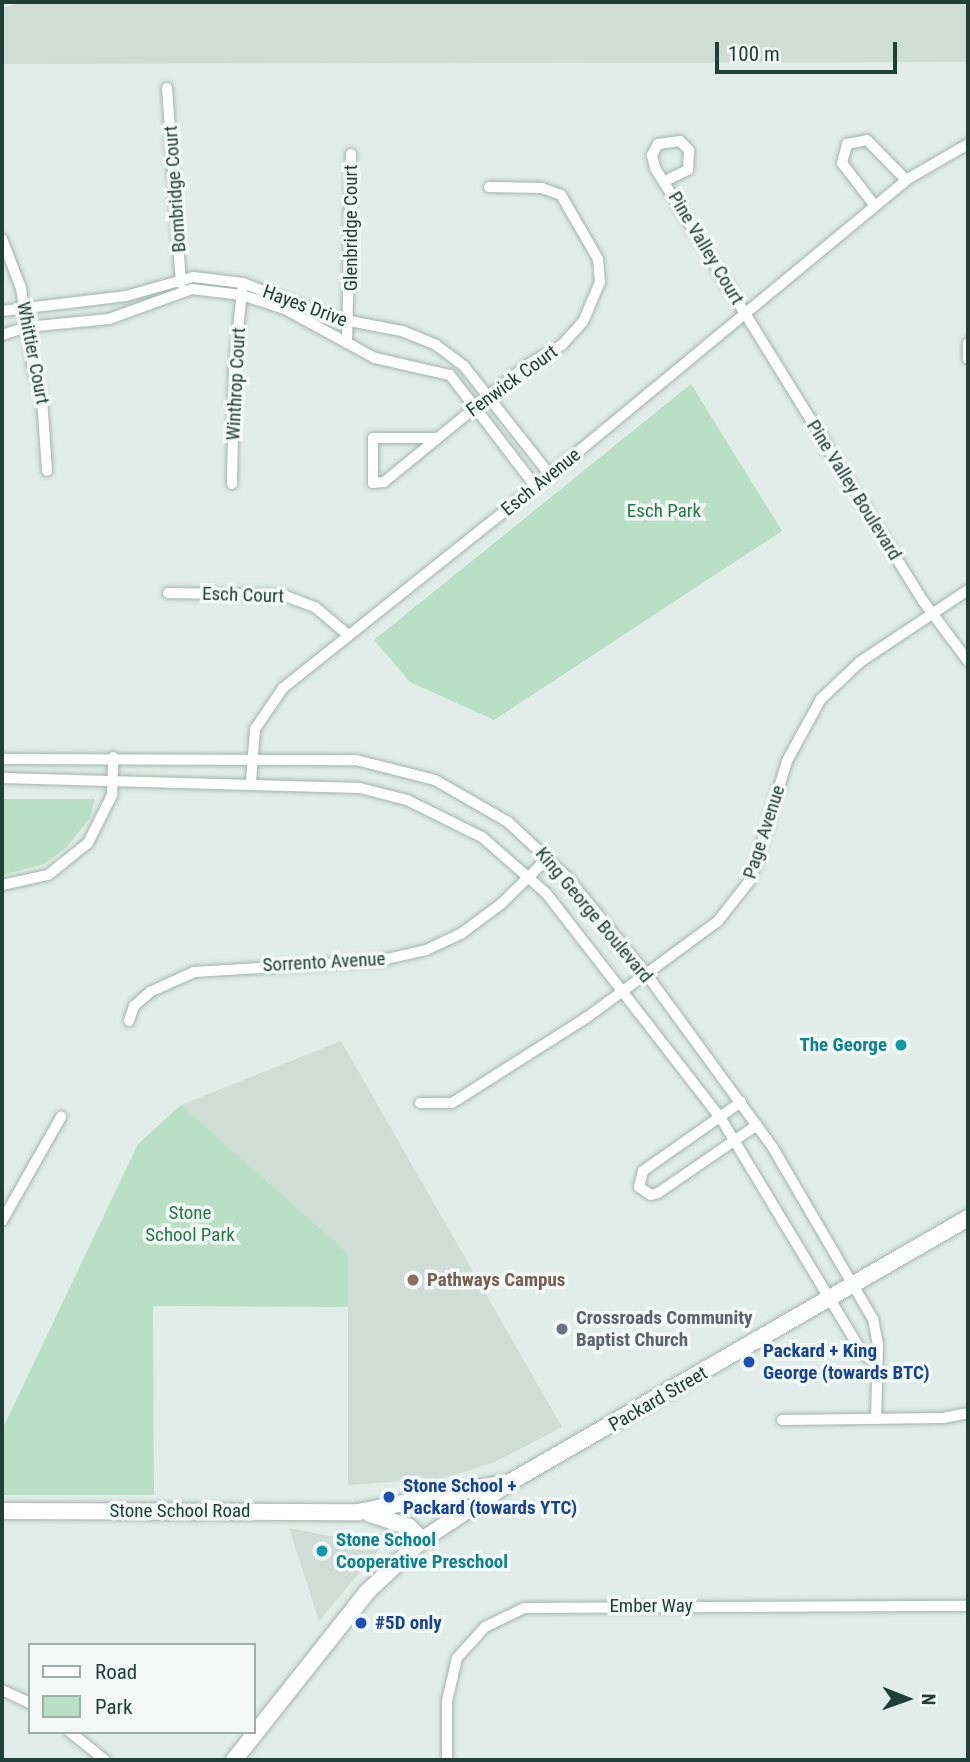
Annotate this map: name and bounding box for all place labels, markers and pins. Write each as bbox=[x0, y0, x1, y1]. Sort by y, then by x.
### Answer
place label: The George bbox=[799, 1034, 887, 1056]
marker: The George bbox=[893, 1037, 909, 1053]
place label: Pathways Campus bbox=[427, 1269, 565, 1291]
marker: Pathways Campus bbox=[405, 1272, 421, 1288]
place label: Crossroads Community Baptist Church bbox=[576, 1307, 753, 1351]
marker: Crossroads Community Baptist Church bbox=[554, 1321, 570, 1337]
place label: Packard + King George (towards BTC) bbox=[763, 1340, 930, 1384]
marker: Packard + King George (towards BTC) bbox=[741, 1354, 757, 1370]
place label: Stone School + Packard (towards YTC) bbox=[403, 1475, 577, 1519]
marker: Stone School + Packard (towards YTC) bbox=[381, 1489, 397, 1505]
place label: Stone School Cooperative Preschool bbox=[336, 1529, 508, 1573]
marker: Stone School Cooperative Preschool bbox=[314, 1543, 330, 1559]
place label: #5D only bbox=[375, 1612, 442, 1634]
marker: #5D only bbox=[353, 1615, 369, 1631]

